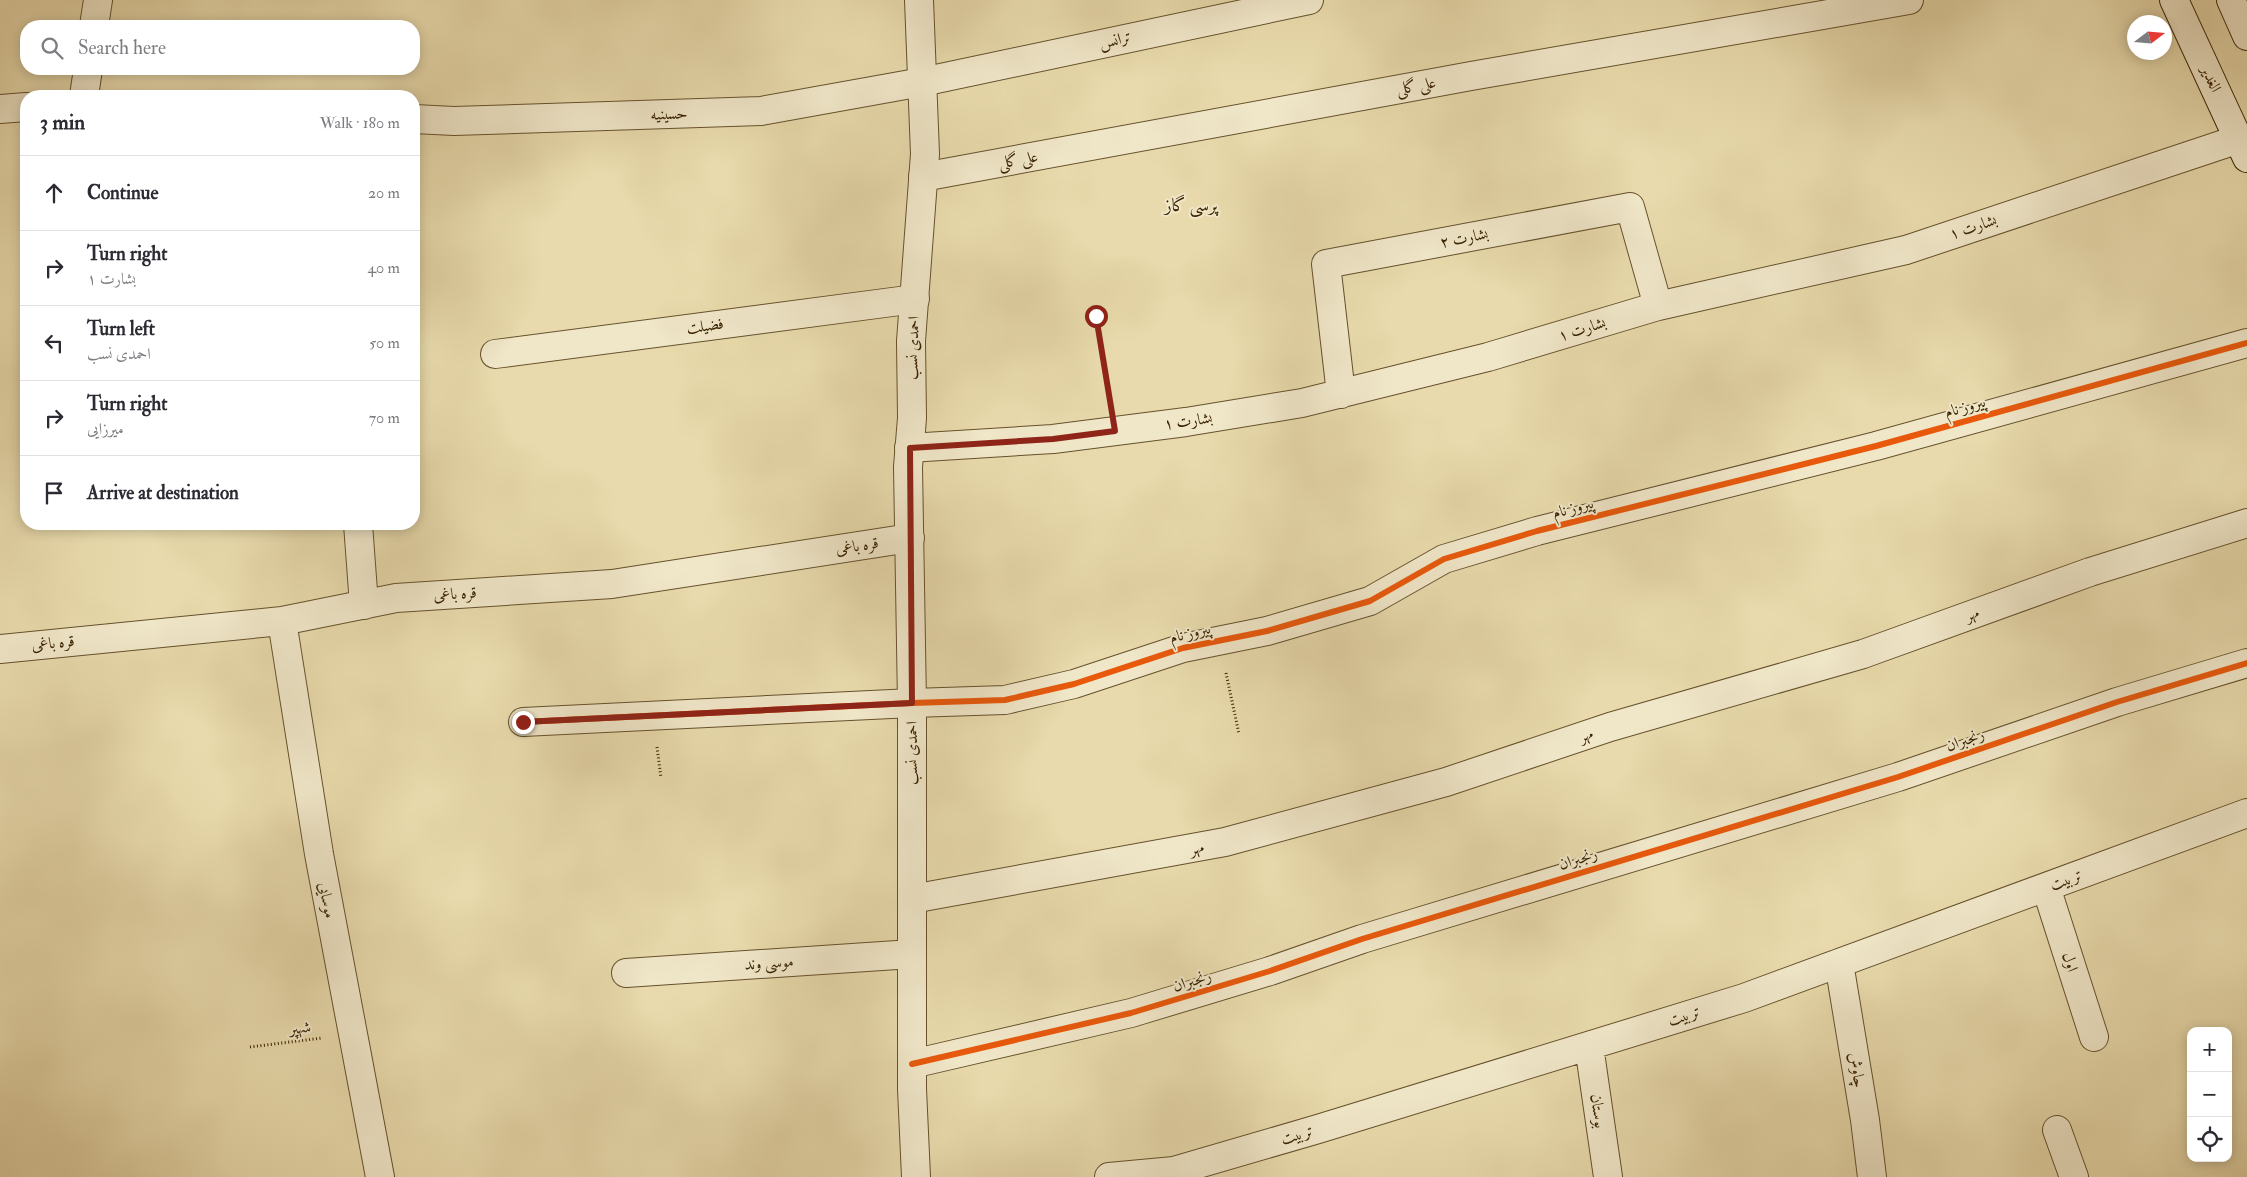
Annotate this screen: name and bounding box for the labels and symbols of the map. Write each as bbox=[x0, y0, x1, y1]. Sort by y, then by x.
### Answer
north arrow bbox=[2127, 15, 2172, 60]
street label: ترانس bbox=[1097, 27, 1133, 53]
street label: الغدیر bbox=[2195, 61, 2226, 96]
street label: علی گلی bbox=[1394, 72, 1438, 101]
street label: حسینیه bbox=[650, 103, 688, 125]
street label: علی گلی bbox=[996, 146, 1040, 175]
district label: پرسی گاز bbox=[1163, 194, 1219, 218]
street label: بشارت ۱ bbox=[1947, 210, 2000, 244]
street label: بشارت ۲ bbox=[1438, 223, 1490, 252]
route start bbox=[1085, 305, 1108, 328]
street label: بشارت ۱ bbox=[1556, 312, 1609, 346]
street label: فضیلت bbox=[685, 313, 725, 339]
street label: احمدی نسب bbox=[902, 316, 924, 380]
street label: پیروز نام bbox=[1942, 391, 1990, 426]
street label: بشارت ۱ bbox=[1162, 408, 1214, 434]
street label: پیروز نام bbox=[1550, 493, 1598, 527]
street label: قره باغی bbox=[834, 533, 880, 559]
street label: قره باغی bbox=[433, 583, 477, 605]
street label: مهر bbox=[1960, 602, 1982, 626]
street label: پیروز نام bbox=[1167, 618, 1215, 652]
street label: قره باغی bbox=[30, 631, 76, 655]
route end bbox=[512, 711, 535, 734]
street label: احمدی نسب bbox=[902, 721, 922, 785]
street label: مهر bbox=[1574, 723, 1596, 747]
street label: رنجبران bbox=[1943, 724, 1987, 756]
street label: مهر bbox=[1186, 837, 1206, 859]
street label: رنجبران bbox=[1556, 844, 1600, 874]
street label: تربیت bbox=[2047, 865, 2085, 895]
street label: موسایی bbox=[314, 880, 340, 920]
street label: اول bbox=[2057, 950, 2083, 974]
street label: موسی وند bbox=[744, 951, 794, 976]
street label: رنجبران bbox=[1170, 966, 1214, 996]
street label: تربیت bbox=[1665, 1002, 1703, 1030]
street label: شهپر bbox=[286, 1017, 312, 1040]
street label: چاوش bbox=[1843, 1051, 1870, 1089]
street label: بوستان bbox=[1586, 1093, 1610, 1129]
street label: تربیت bbox=[1278, 1121, 1316, 1149]

